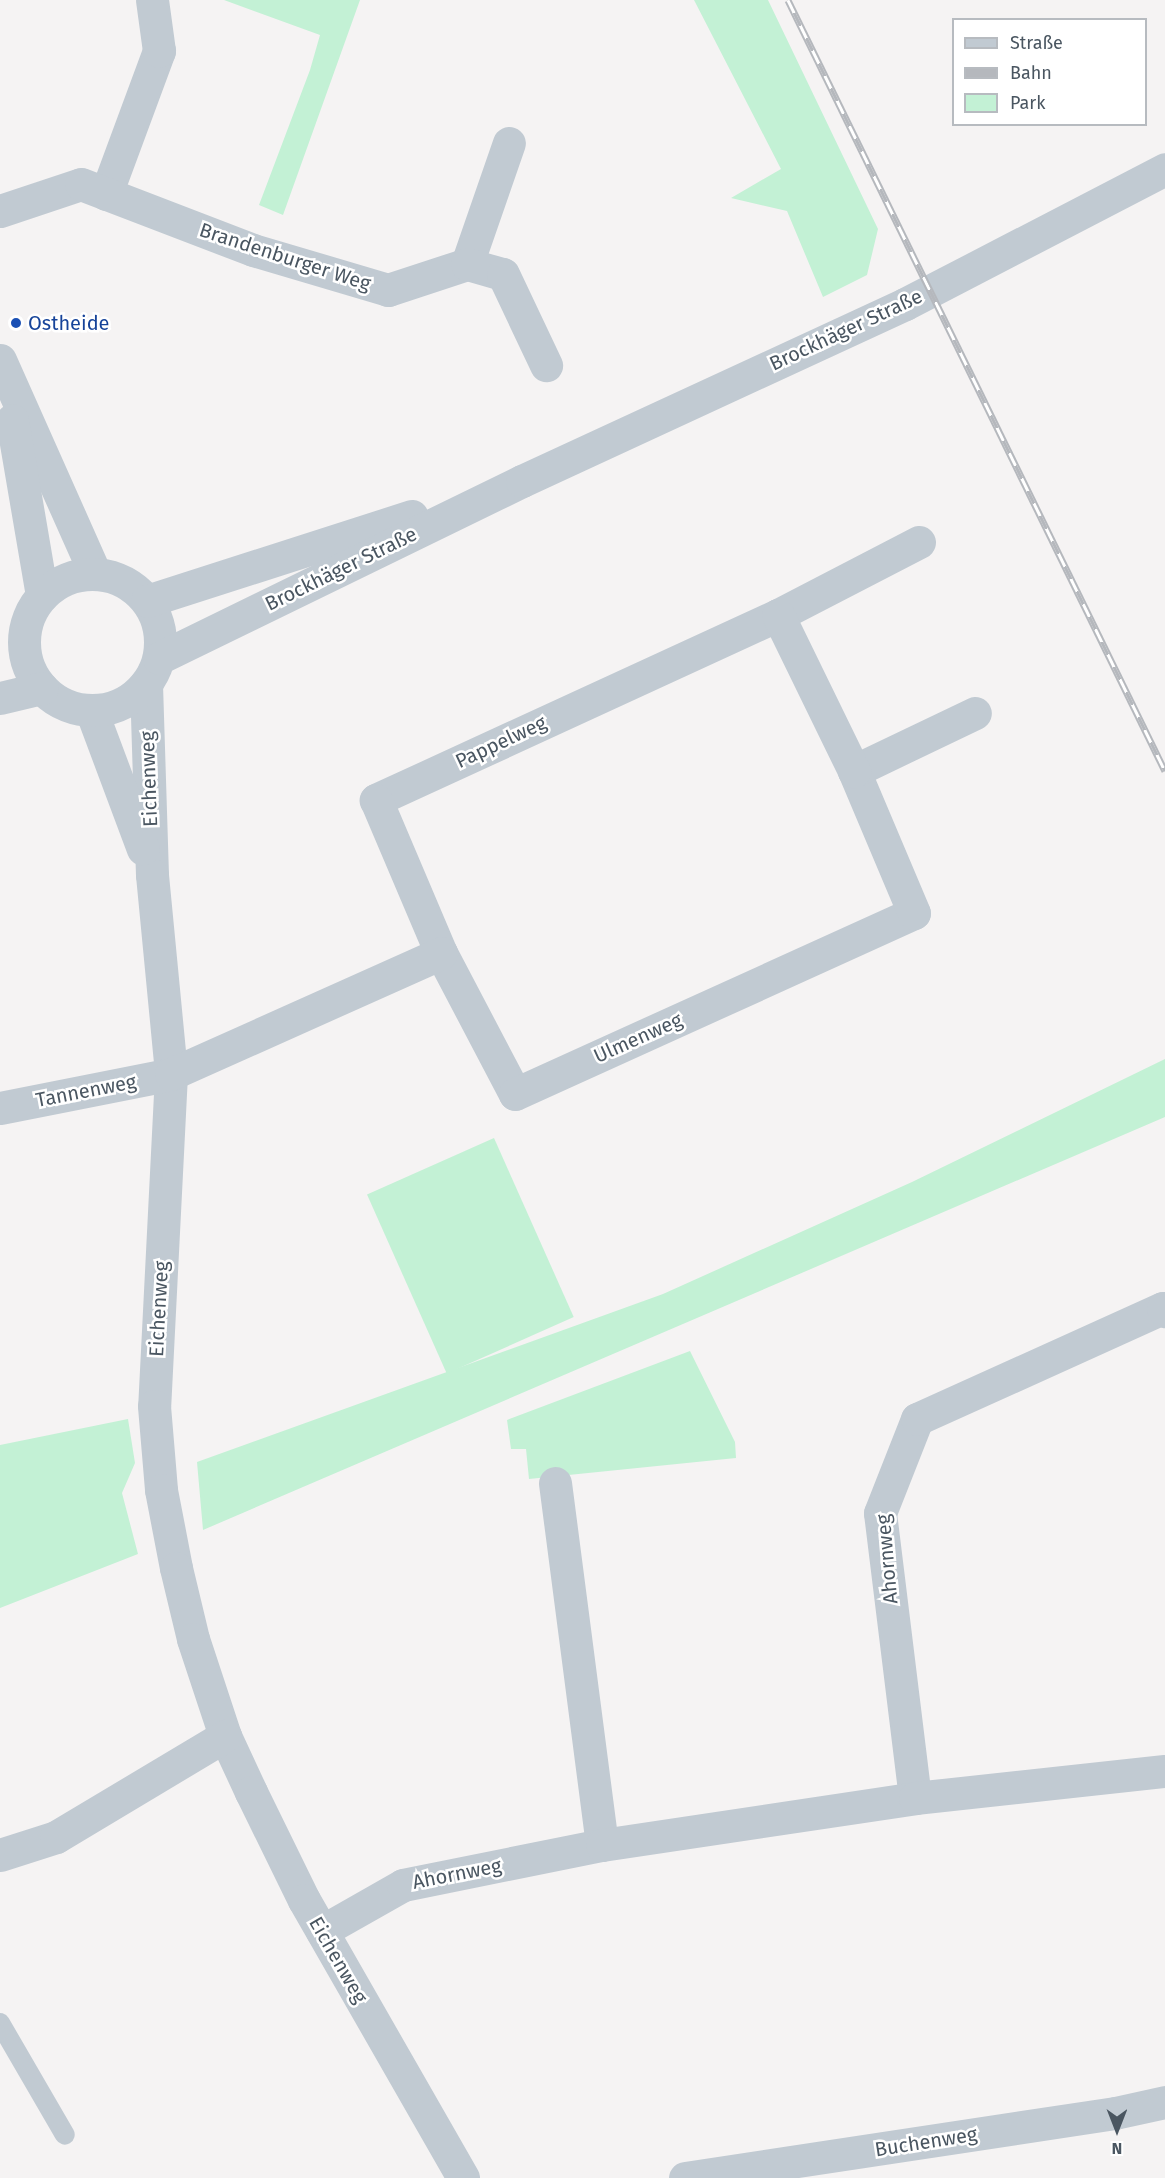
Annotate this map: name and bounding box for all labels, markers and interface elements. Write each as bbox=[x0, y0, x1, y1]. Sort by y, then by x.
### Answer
legend bbox=[952, 18, 1147, 126]
text: Straße bbox=[1010, 32, 1063, 54]
text: Bahn bbox=[1010, 62, 1052, 84]
text: Park bbox=[1010, 92, 1045, 114]
street label: Brandenburger Weg bbox=[196, 218, 374, 296]
street label: Brockhäger Straße bbox=[766, 284, 926, 376]
place label: Ostheide bbox=[28, 311, 110, 335]
marker: Ostheide bbox=[9, 316, 23, 330]
street label: Brockhäger Straße bbox=[261, 522, 421, 616]
street label: Pappelweg bbox=[452, 711, 550, 773]
street label: Eichenweg bbox=[135, 731, 163, 827]
street label: Ulmenweg bbox=[590, 1008, 686, 1068]
street label: Tannenweg bbox=[34, 1069, 138, 1113]
street label: Eichenweg bbox=[145, 1260, 173, 1358]
street label: Ahornweg bbox=[871, 1513, 903, 1605]
street label: Ahornweg bbox=[411, 1854, 503, 1894]
street label: Eichenweg bbox=[304, 1912, 372, 2008]
north arrow bbox=[1087, 2100, 1147, 2160]
street label: Buchenweg bbox=[873, 2122, 979, 2162]
text: N bbox=[1112, 2139, 1122, 2158]

